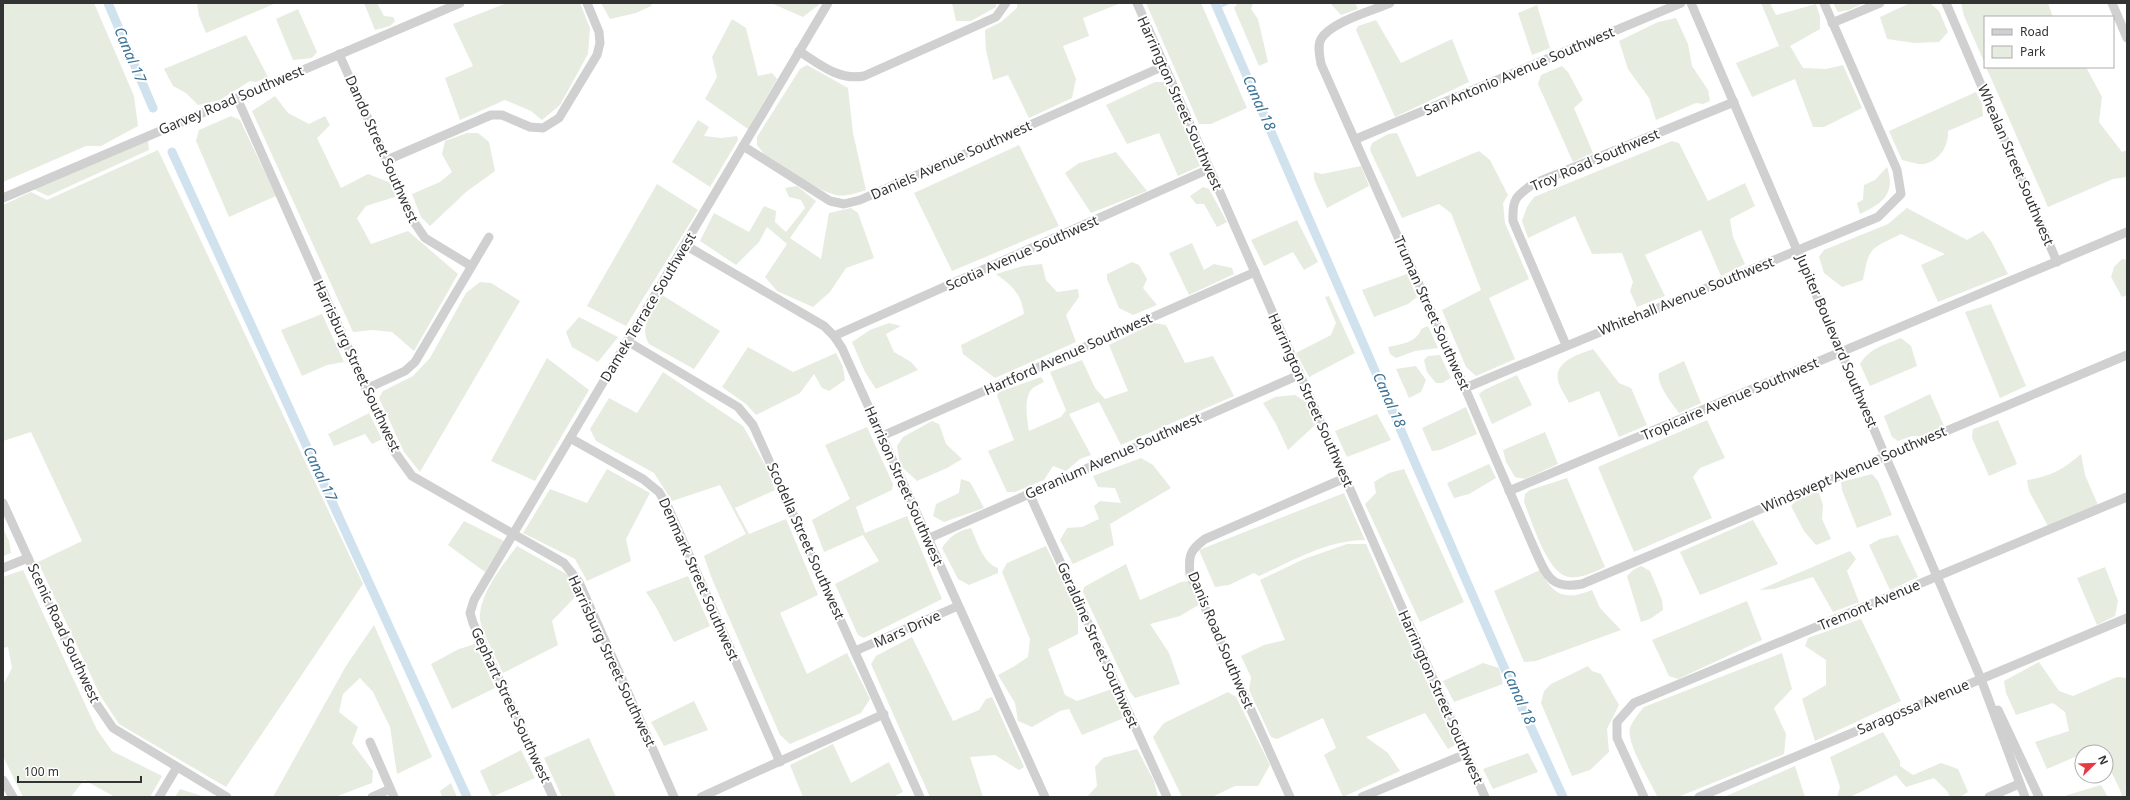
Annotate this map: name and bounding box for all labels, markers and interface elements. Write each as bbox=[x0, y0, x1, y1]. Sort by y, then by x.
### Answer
street label: Harrington Street Southwest bbox=[1133, 13, 1227, 193]
legend bbox=[1984, 16, 2114, 68]
street label: San Antonio Avenue Southwest bbox=[1421, 22, 1617, 119]
text: Road bbox=[2020, 23, 2049, 40]
water label: Canal 17 bbox=[110, 24, 152, 86]
text: Park bbox=[2020, 43, 2046, 60]
street label: Garvey Road Southwest bbox=[155, 60, 306, 139]
street label: Dando Street Southwest bbox=[341, 72, 424, 225]
water label: Canal 18 bbox=[1239, 72, 1281, 134]
street label: Whealan Street Southwest bbox=[1974, 81, 2059, 248]
street label: Daniels Avenue Southwest bbox=[867, 115, 1034, 204]
street label: Troy Road Southwest bbox=[1528, 124, 1662, 195]
street label: Scotia Avenue Southwest bbox=[943, 210, 1101, 295]
street label: Damek Terrace Southwest bbox=[595, 228, 700, 385]
street label: Truman Street Southwest bbox=[1390, 233, 1475, 393]
street label: Jupiter Boulevard Southwest bbox=[1792, 249, 1883, 430]
street label: Whitehall Avenue Southwest bbox=[1595, 252, 1776, 339]
street label: Harrisburg Street Southwest bbox=[309, 277, 406, 455]
street label: Hartford Avenue Southwest bbox=[981, 308, 1155, 399]
street label: Harrington Street Southwest bbox=[1264, 310, 1358, 490]
street label: Tropicaire Avenue Southwest bbox=[1638, 353, 1821, 444]
water label: Canal 18 bbox=[1369, 369, 1411, 431]
street label: Harrison Street Southwest bbox=[861, 403, 948, 569]
street label: Geranium Avenue Southwest bbox=[1022, 408, 1204, 503]
street label: Windswept Avenue Southwest bbox=[1759, 421, 1949, 516]
water label: Canal 17 bbox=[299, 443, 343, 505]
street label: Scodella Street Southwest bbox=[763, 459, 850, 622]
street label: Denmark Street Southwest bbox=[655, 494, 744, 663]
street label: Geraldine Street Southwest bbox=[1053, 559, 1144, 731]
street label: Scenic Road Southwest bbox=[24, 560, 105, 705]
street label: Danis Road Southwest bbox=[1184, 568, 1259, 711]
street label: Harrisburg Street Southwest bbox=[564, 572, 661, 750]
street label: Tremont Avenue bbox=[1815, 575, 1923, 634]
street label: Mars Drive bbox=[870, 605, 943, 652]
street label: Harrington Street Southwest bbox=[1394, 607, 1488, 787]
street label: Gephart Street Southwest bbox=[467, 624, 556, 786]
water label: Canal 18 bbox=[1499, 666, 1541, 728]
street label: Saragossa Avenue bbox=[1854, 674, 1972, 739]
north arrow bbox=[2074, 744, 2114, 784]
text: N bbox=[2095, 753, 2112, 767]
scale bar bbox=[18, 758, 141, 784]
text: 100 m bbox=[24, 763, 59, 780]

